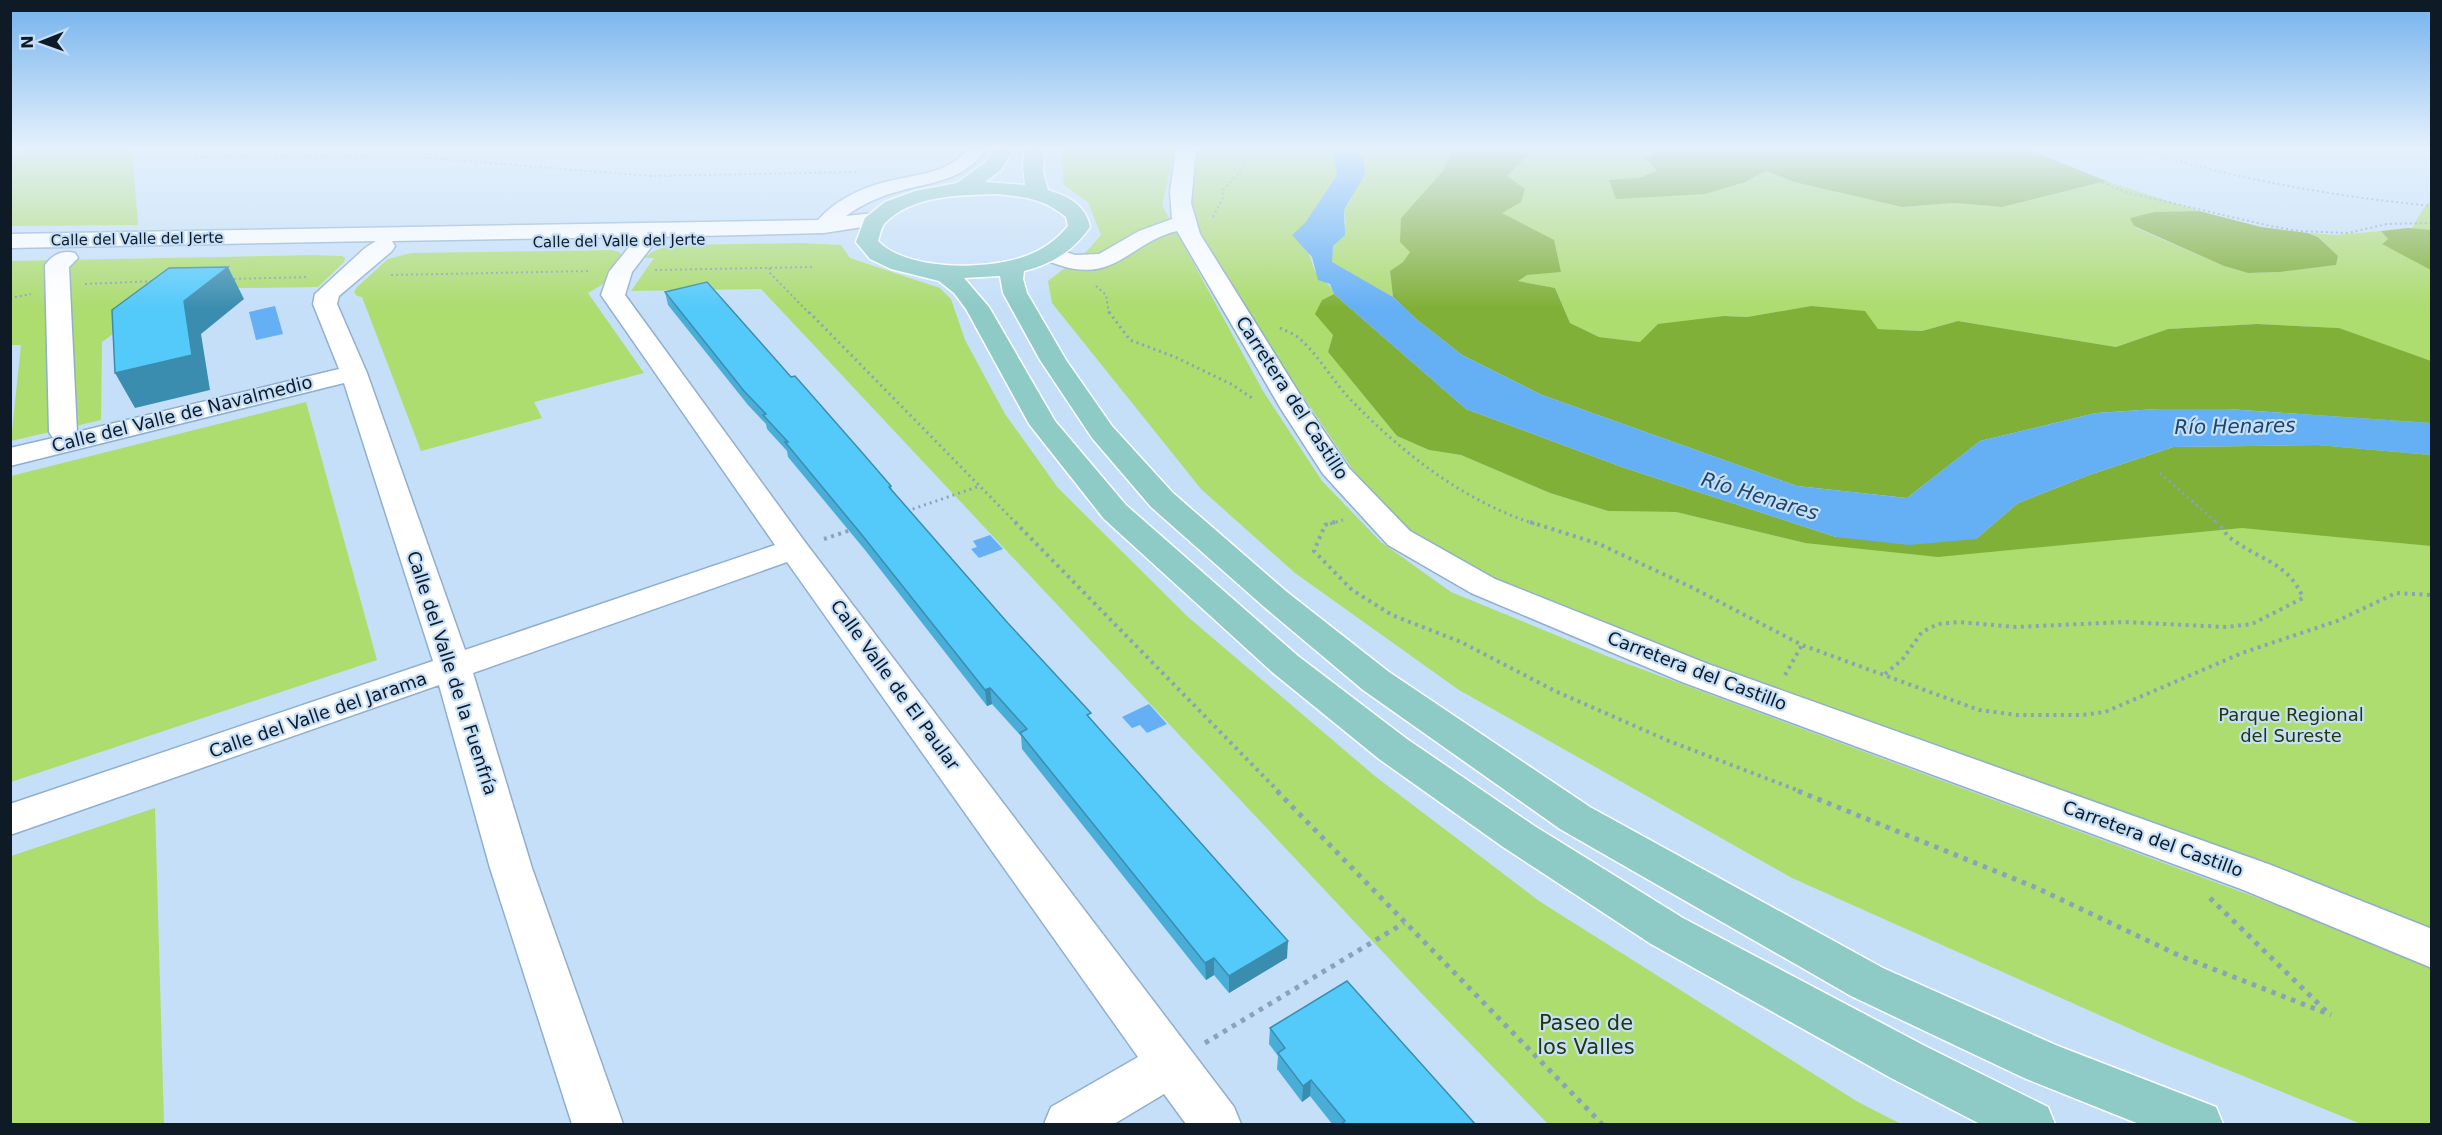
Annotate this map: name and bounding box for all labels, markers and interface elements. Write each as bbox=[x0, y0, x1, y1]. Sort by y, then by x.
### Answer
north arrow bbox=[12, 12, 72, 72]
text: N bbox=[18, 35, 37, 49]
street label: Calle del Valle del Jerte bbox=[50, 228, 224, 250]
street label: Calle del Valle del Jerte bbox=[532, 230, 706, 252]
street label: Carretera del Castillo bbox=[1232, 312, 1353, 483]
street label: Calle del Valle de Navalmedio bbox=[49, 371, 314, 456]
water label: Río Henares bbox=[2174, 413, 2296, 439]
water label: Río Henares bbox=[1699, 467, 1821, 525]
street label: Calle del Valle de la Fuenfría bbox=[403, 548, 502, 798]
street label: Calle Valle de El Paular bbox=[827, 595, 965, 774]
street label: Carretera del Castillo bbox=[1605, 627, 1790, 714]
street label: Calle del Valle del Jarama bbox=[206, 667, 429, 762]
park label: Parque Regional del Sureste bbox=[2218, 704, 2364, 746]
street label: Carretera del Castillo bbox=[2060, 796, 2246, 881]
park label: Paseo de los Valles bbox=[1537, 1011, 1635, 1059]

